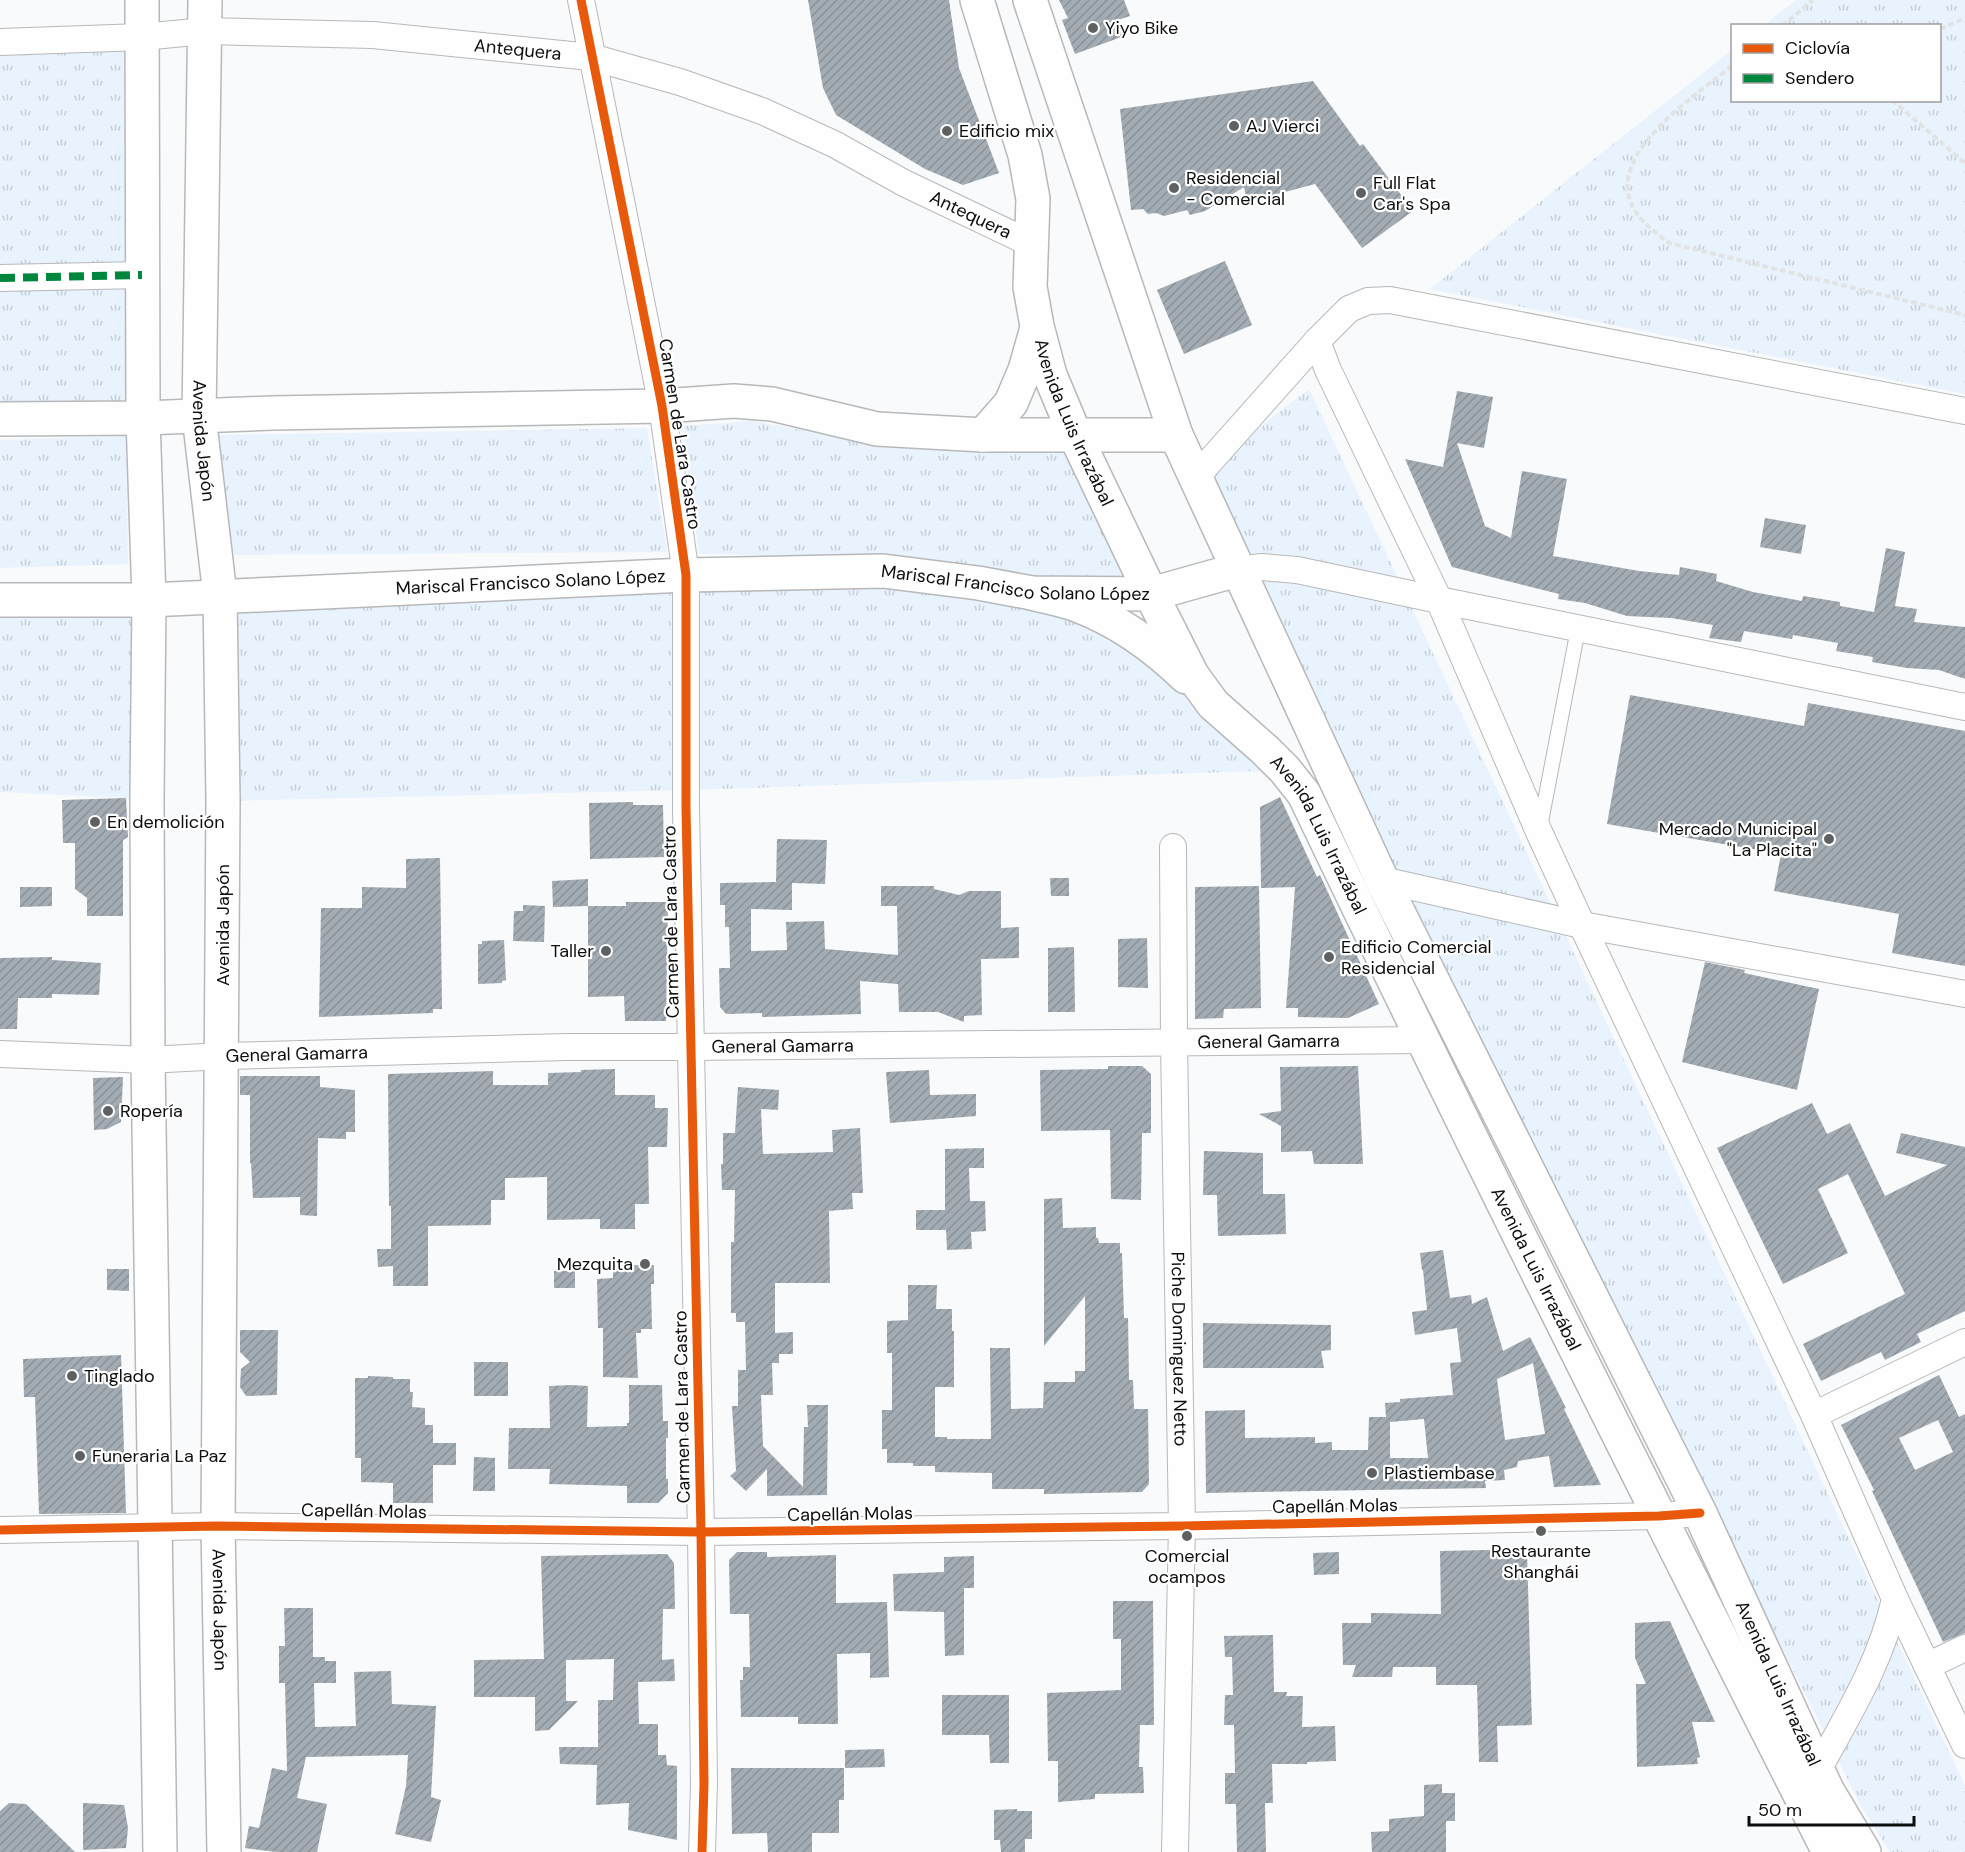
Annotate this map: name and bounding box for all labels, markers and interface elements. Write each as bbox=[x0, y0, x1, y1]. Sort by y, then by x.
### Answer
place label: Yiyo Bike bbox=[1105, 16, 1178, 40]
marker: Yiyo Bike bbox=[1086, 21, 1100, 35]
legend bbox=[1731, 24, 1941, 102]
street label: Antequera bbox=[473, 33, 563, 66]
text: Ciclovía bbox=[1785, 36, 1850, 60]
text: Sendero bbox=[1785, 66, 1855, 90]
place label: AJ Vierci bbox=[1246, 114, 1319, 138]
place label: Edificio mix bbox=[959, 119, 1054, 143]
marker: AJ Vierci bbox=[1227, 119, 1241, 133]
marker: Edificio mix bbox=[940, 124, 954, 138]
place label: Residencial - Comercial bbox=[1186, 166, 1285, 211]
place label: Full Flat Car's Spa bbox=[1373, 171, 1451, 216]
marker: Residencial - Comercial bbox=[1167, 181, 1181, 195]
street label: Antequera bbox=[926, 185, 1015, 244]
marker: Full Flat Car's Spa bbox=[1354, 186, 1368, 200]
street label: Avenida Luis Irrazábal bbox=[1029, 336, 1119, 510]
street label: Carmen de Lara Castro bbox=[653, 337, 707, 531]
street label: Avenida Japón bbox=[187, 380, 221, 503]
street label: Mariscal Francisco Solano López bbox=[880, 559, 1150, 606]
street label: Mariscal Francisco Solano López bbox=[395, 564, 666, 601]
street label: Avenida Luis Irrazábal bbox=[1265, 750, 1372, 918]
place label: En demolición bbox=[107, 810, 224, 834]
marker: En demolición bbox=[88, 815, 102, 829]
place label: Mercado Municipal "La Placita" bbox=[1659, 817, 1817, 862]
street label: Carmen de Lara Castro bbox=[657, 825, 685, 1019]
marker: Mercado Municipal "La Placita" bbox=[1822, 832, 1836, 846]
street label: Avenida Japón bbox=[211, 864, 235, 986]
place label: Edificio Comercial Residencial bbox=[1341, 935, 1492, 980]
place label: Taller bbox=[551, 939, 594, 963]
marker: Taller bbox=[599, 944, 613, 958]
marker: Edificio Comercial Residencial bbox=[1322, 950, 1336, 964]
street label: General Gamarra bbox=[1197, 1029, 1340, 1054]
street label: General Gamarra bbox=[711, 1033, 854, 1059]
street label: General Gamarra bbox=[225, 1040, 368, 1068]
place label: Ropería bbox=[120, 1099, 183, 1123]
marker: Ropería bbox=[101, 1104, 115, 1118]
street label: Avenida Luis Irrazábal bbox=[1485, 1183, 1587, 1355]
street label: Piche Dominguez Netto bbox=[1165, 1251, 1193, 1447]
place label: Mezquita bbox=[557, 1252, 633, 1276]
marker: Mezquita bbox=[638, 1257, 652, 1271]
street label: Carmen de Lara Castro bbox=[668, 1310, 696, 1504]
place label: Tinglado bbox=[84, 1364, 155, 1388]
marker: Tinglado bbox=[65, 1369, 79, 1383]
place label: Funeraria La Paz bbox=[92, 1444, 227, 1468]
marker: Funeraria La Paz bbox=[73, 1449, 87, 1463]
place label: Plastiembase bbox=[1384, 1461, 1495, 1485]
marker: Plastiembase bbox=[1365, 1466, 1379, 1480]
street label: Capellán Molas bbox=[1272, 1493, 1398, 1519]
street label: Capellán Molas bbox=[301, 1498, 427, 1524]
street label: Capellán Molas bbox=[787, 1501, 913, 1527]
marker: Restaurante Shanghái bbox=[1534, 1524, 1548, 1538]
marker: Comercial ocampos bbox=[1180, 1529, 1194, 1543]
place label: Restaurante Shanghái bbox=[1491, 1539, 1591, 1584]
place label: Comercial ocampos bbox=[1145, 1544, 1229, 1589]
street label: Avenida Japón bbox=[206, 1548, 233, 1671]
street label: Avenida Luis Irrazábal bbox=[1730, 1597, 1826, 1770]
scale bar bbox=[1749, 1789, 1914, 1827]
text: 50 m bbox=[1758, 1798, 1802, 1822]

